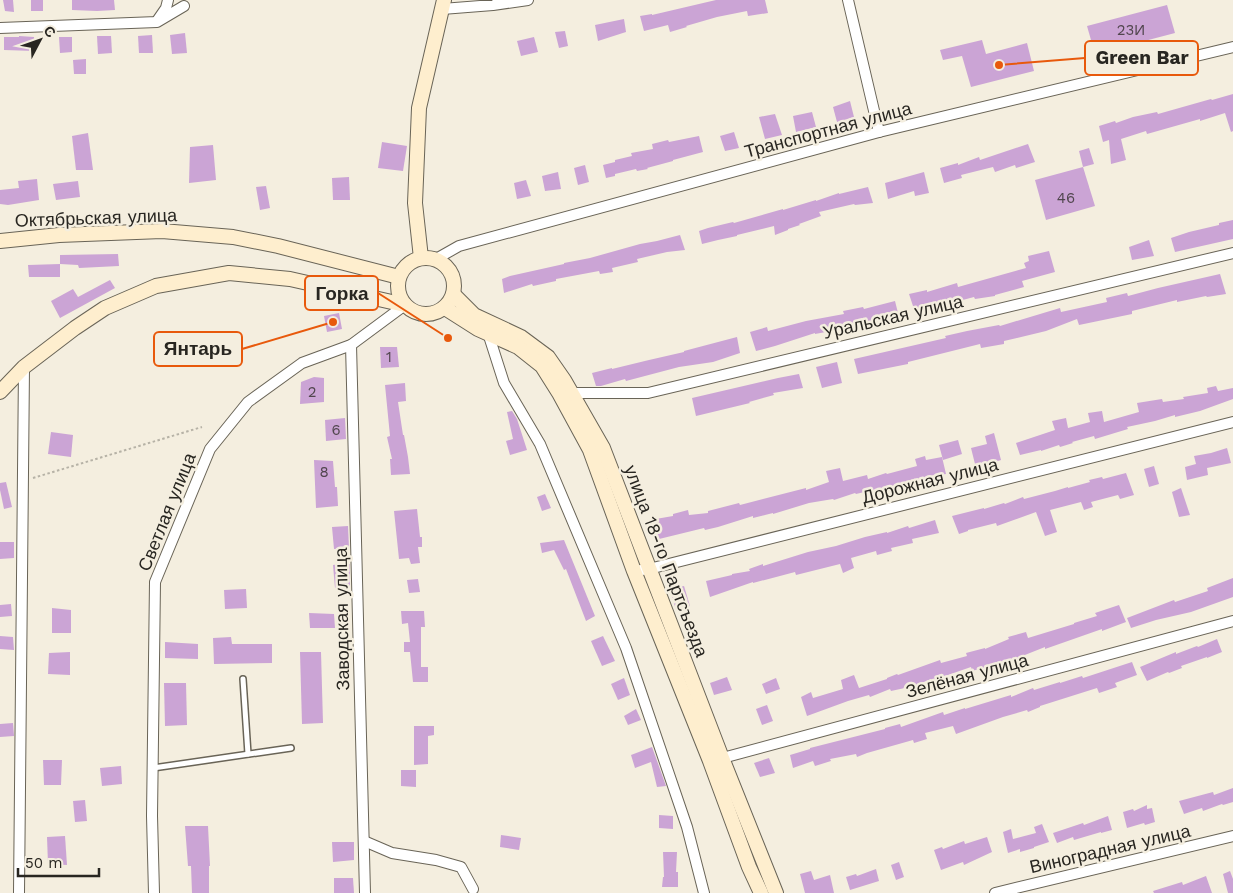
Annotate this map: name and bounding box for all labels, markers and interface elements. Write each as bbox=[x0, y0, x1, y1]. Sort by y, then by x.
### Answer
north arrow bbox=[15, 15, 65, 65]
house number: 23И bbox=[1117, 21, 1145, 39]
text: С bbox=[40, 22, 59, 41]
callout: Green Bar bbox=[1085, 41, 1198, 75]
text: Green Bar bbox=[1095, 46, 1189, 69]
street label: Транспортная улица bbox=[742, 97, 915, 162]
house number: 46 bbox=[1057, 189, 1075, 207]
street label: Октябрьская улица bbox=[14, 204, 178, 231]
callout: Горка bbox=[305, 276, 378, 310]
text: Горка bbox=[315, 282, 369, 305]
street label: Уральская улица bbox=[821, 290, 966, 343]
callout: Янтарь bbox=[154, 332, 242, 366]
text: Янтарь bbox=[164, 337, 232, 360]
house number: 1 bbox=[386, 348, 392, 366]
house number: 2 bbox=[308, 383, 316, 401]
house number: 6 bbox=[331, 421, 341, 439]
street label: Светлая улица bbox=[133, 449, 200, 574]
street label: Дорожная улица bbox=[860, 453, 1001, 508]
street label: улица 18-го Партсъезда bbox=[620, 462, 713, 661]
house number: 8 bbox=[319, 463, 329, 481]
street label: Заводская улица bbox=[330, 546, 353, 691]
street label: Зелёная улица bbox=[903, 649, 1031, 702]
street label: Виноградная улица bbox=[1027, 820, 1193, 877]
scale bar bbox=[18, 846, 99, 878]
text: 50 m bbox=[25, 854, 62, 872]

